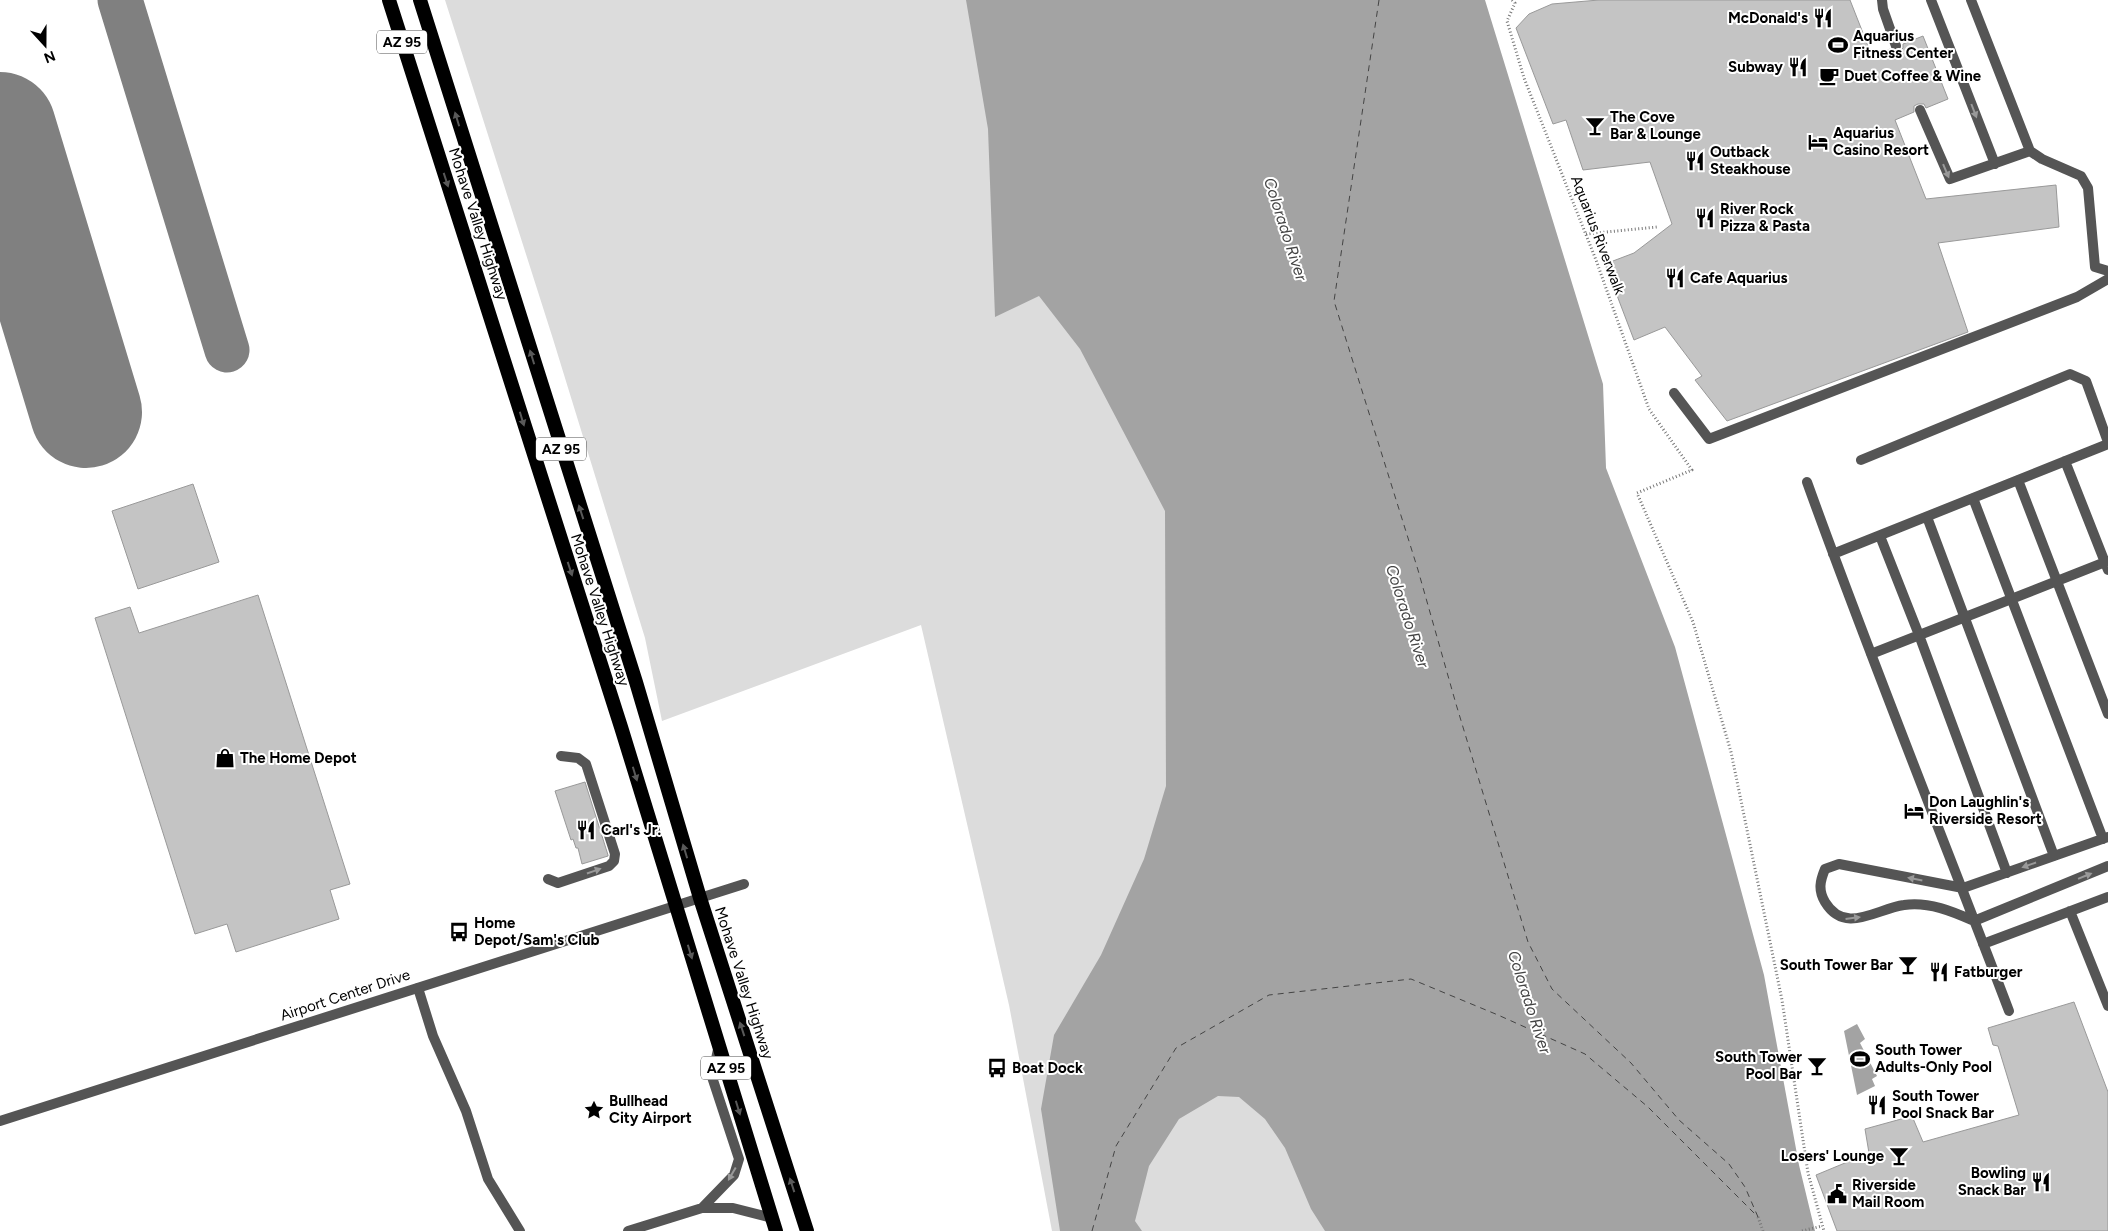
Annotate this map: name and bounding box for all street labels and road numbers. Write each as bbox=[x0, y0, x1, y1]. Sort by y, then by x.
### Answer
road number: AZ 95 bbox=[377, 31, 427, 54]
street label: Mohave Valley Highway bbox=[445, 145, 511, 303]
street label: Aquarius Riverwalk bbox=[1567, 173, 1629, 298]
road number: AZ 95 bbox=[536, 438, 586, 460]
street label: Mohave Valley Highway bbox=[567, 531, 633, 689]
street label: Mohave Valley Highway bbox=[711, 904, 777, 1062]
street label: Airport Center Drive bbox=[278, 966, 412, 1024]
road number: AZ 95 bbox=[701, 1056, 751, 1080]

